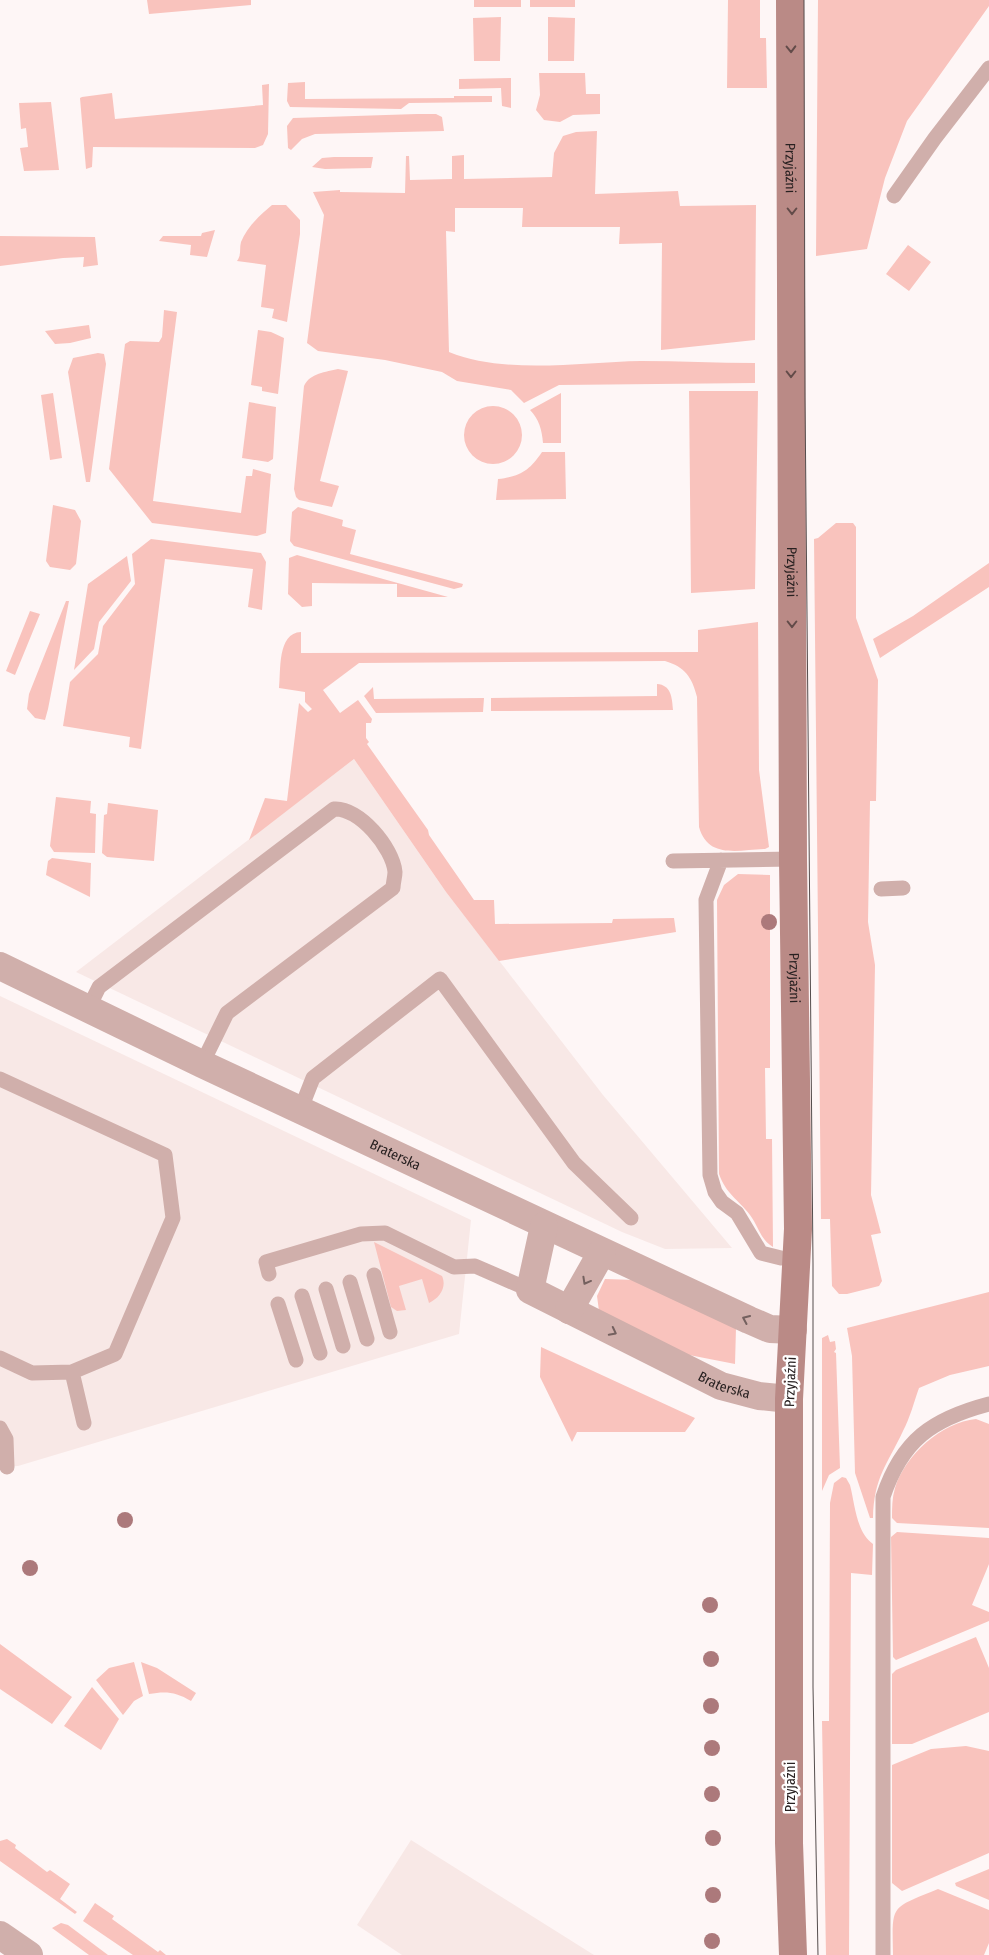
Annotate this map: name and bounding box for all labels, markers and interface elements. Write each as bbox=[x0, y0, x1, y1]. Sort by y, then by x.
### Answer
one-way arrow bbox=[786, 45, 796, 53]
street label: Przyjaźni bbox=[781, 143, 799, 193]
one-way arrow bbox=[787, 208, 797, 215]
one-way arrow bbox=[786, 370, 796, 378]
street label: Przyjaźni bbox=[783, 547, 800, 597]
one-way arrow bbox=[787, 620, 797, 628]
street label: Przyjaźni bbox=[785, 953, 803, 1003]
street label: Braterska bbox=[367, 1136, 423, 1174]
one-way arrow bbox=[582, 1276, 592, 1285]
one-way arrow bbox=[742, 1314, 751, 1325]
one-way arrow bbox=[608, 1326, 617, 1336]
street label: Przyjaźni bbox=[781, 1357, 800, 1407]
street label: Braterska bbox=[695, 1368, 752, 1402]
street label: Przyjaźni bbox=[782, 1762, 799, 1812]

